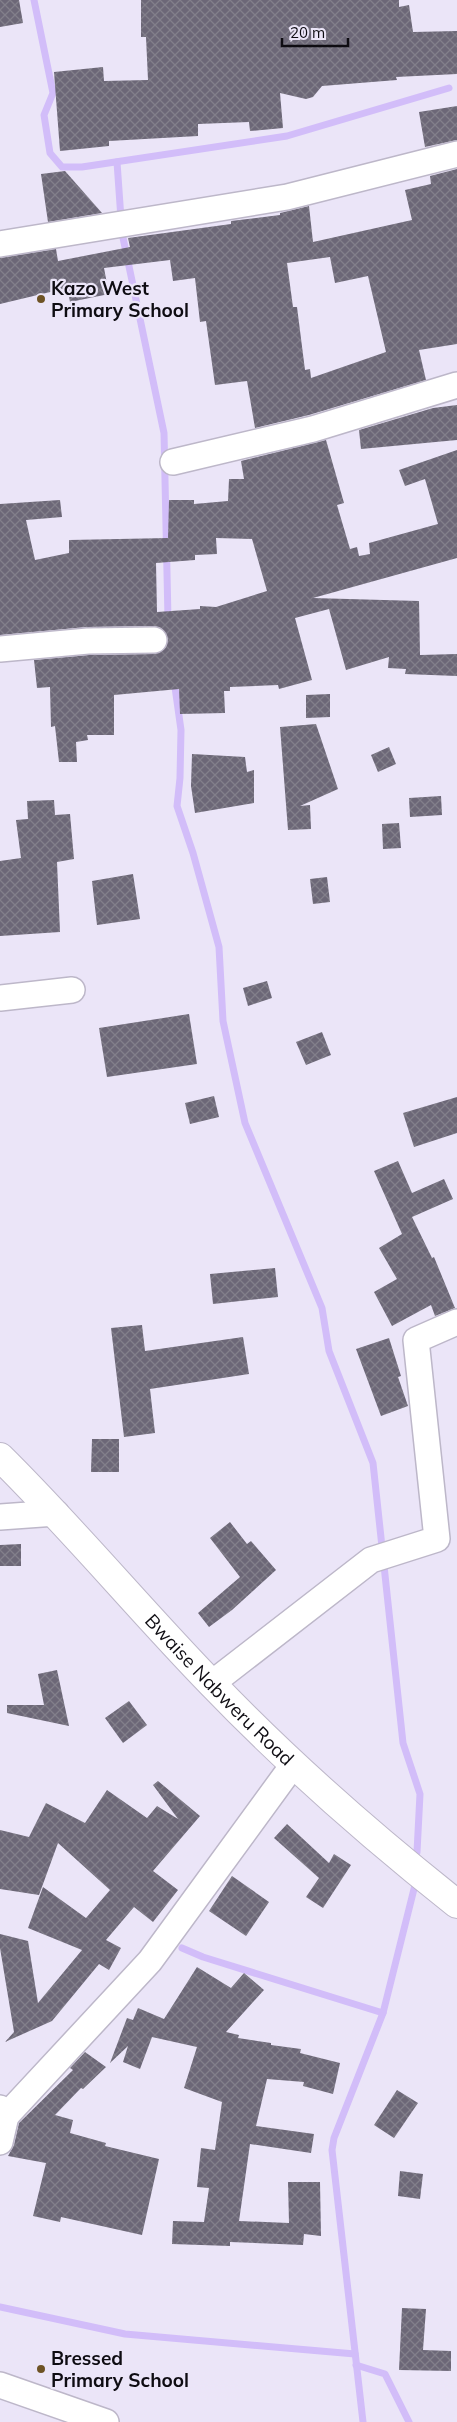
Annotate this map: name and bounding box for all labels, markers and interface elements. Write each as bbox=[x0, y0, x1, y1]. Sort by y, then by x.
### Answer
scale bar bbox=[282, 15, 348, 47]
text: 20 m bbox=[290, 23, 325, 42]
place label: Kazo West Primary School bbox=[51, 276, 189, 322]
marker: Kazo West Primary School bbox=[35, 293, 47, 305]
street label: Bwaise Nabweru Road bbox=[140, 1609, 299, 1771]
place label: Bressed Primary School bbox=[51, 2346, 189, 2392]
marker: Bressed Primary School bbox=[35, 2363, 47, 2375]

